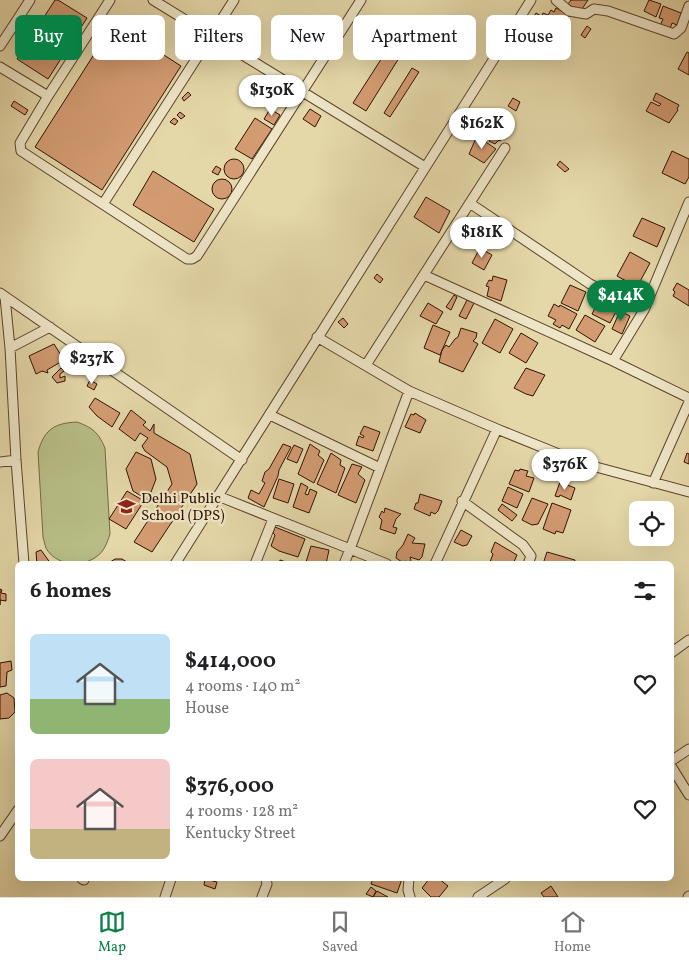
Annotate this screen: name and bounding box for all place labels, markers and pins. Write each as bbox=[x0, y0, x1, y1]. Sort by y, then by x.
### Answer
pin: $130K bbox=[237, 74, 307, 117]
pin: $162K bbox=[447, 108, 517, 150]
pin: $181K bbox=[447, 216, 517, 259]
pin: $414K bbox=[586, 280, 656, 322]
pin: $237K bbox=[57, 342, 127, 385]
pin: $376K bbox=[530, 448, 600, 491]
place label: Delhi Public School (DPS) bbox=[141, 489, 225, 527]
school or university icon: Delhi Public School (DPS) bbox=[117, 497, 137, 517]

